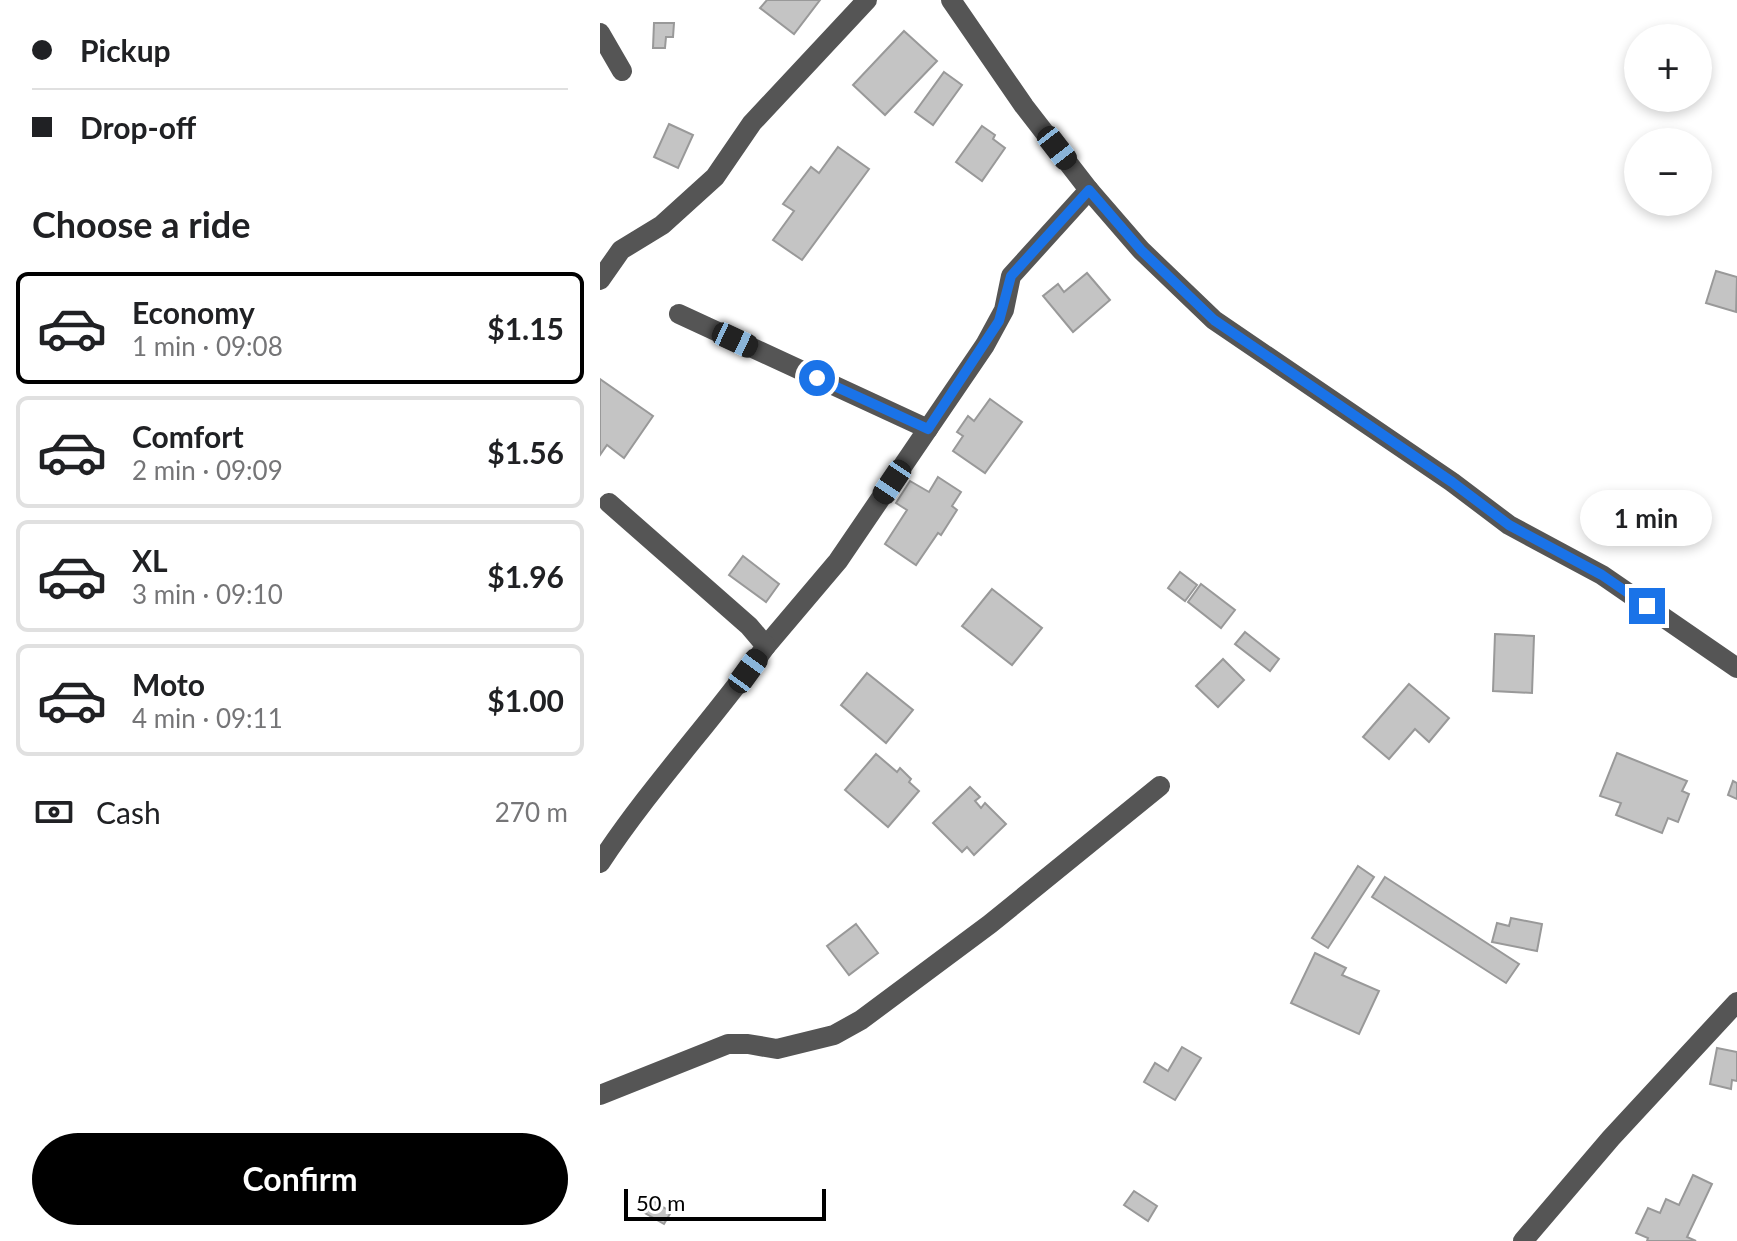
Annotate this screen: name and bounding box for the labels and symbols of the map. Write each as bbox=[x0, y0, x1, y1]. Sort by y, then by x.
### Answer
car bbox=[1033, 122, 1081, 174]
car bbox=[708, 319, 762, 361]
route start bbox=[799, 360, 835, 396]
car bbox=[869, 455, 915, 509]
callout: 1 min bbox=[1581, 490, 1713, 546]
route end bbox=[1629, 588, 1665, 624]
car bbox=[724, 645, 772, 697]
scale bar bbox=[624, 1185, 826, 1221]

